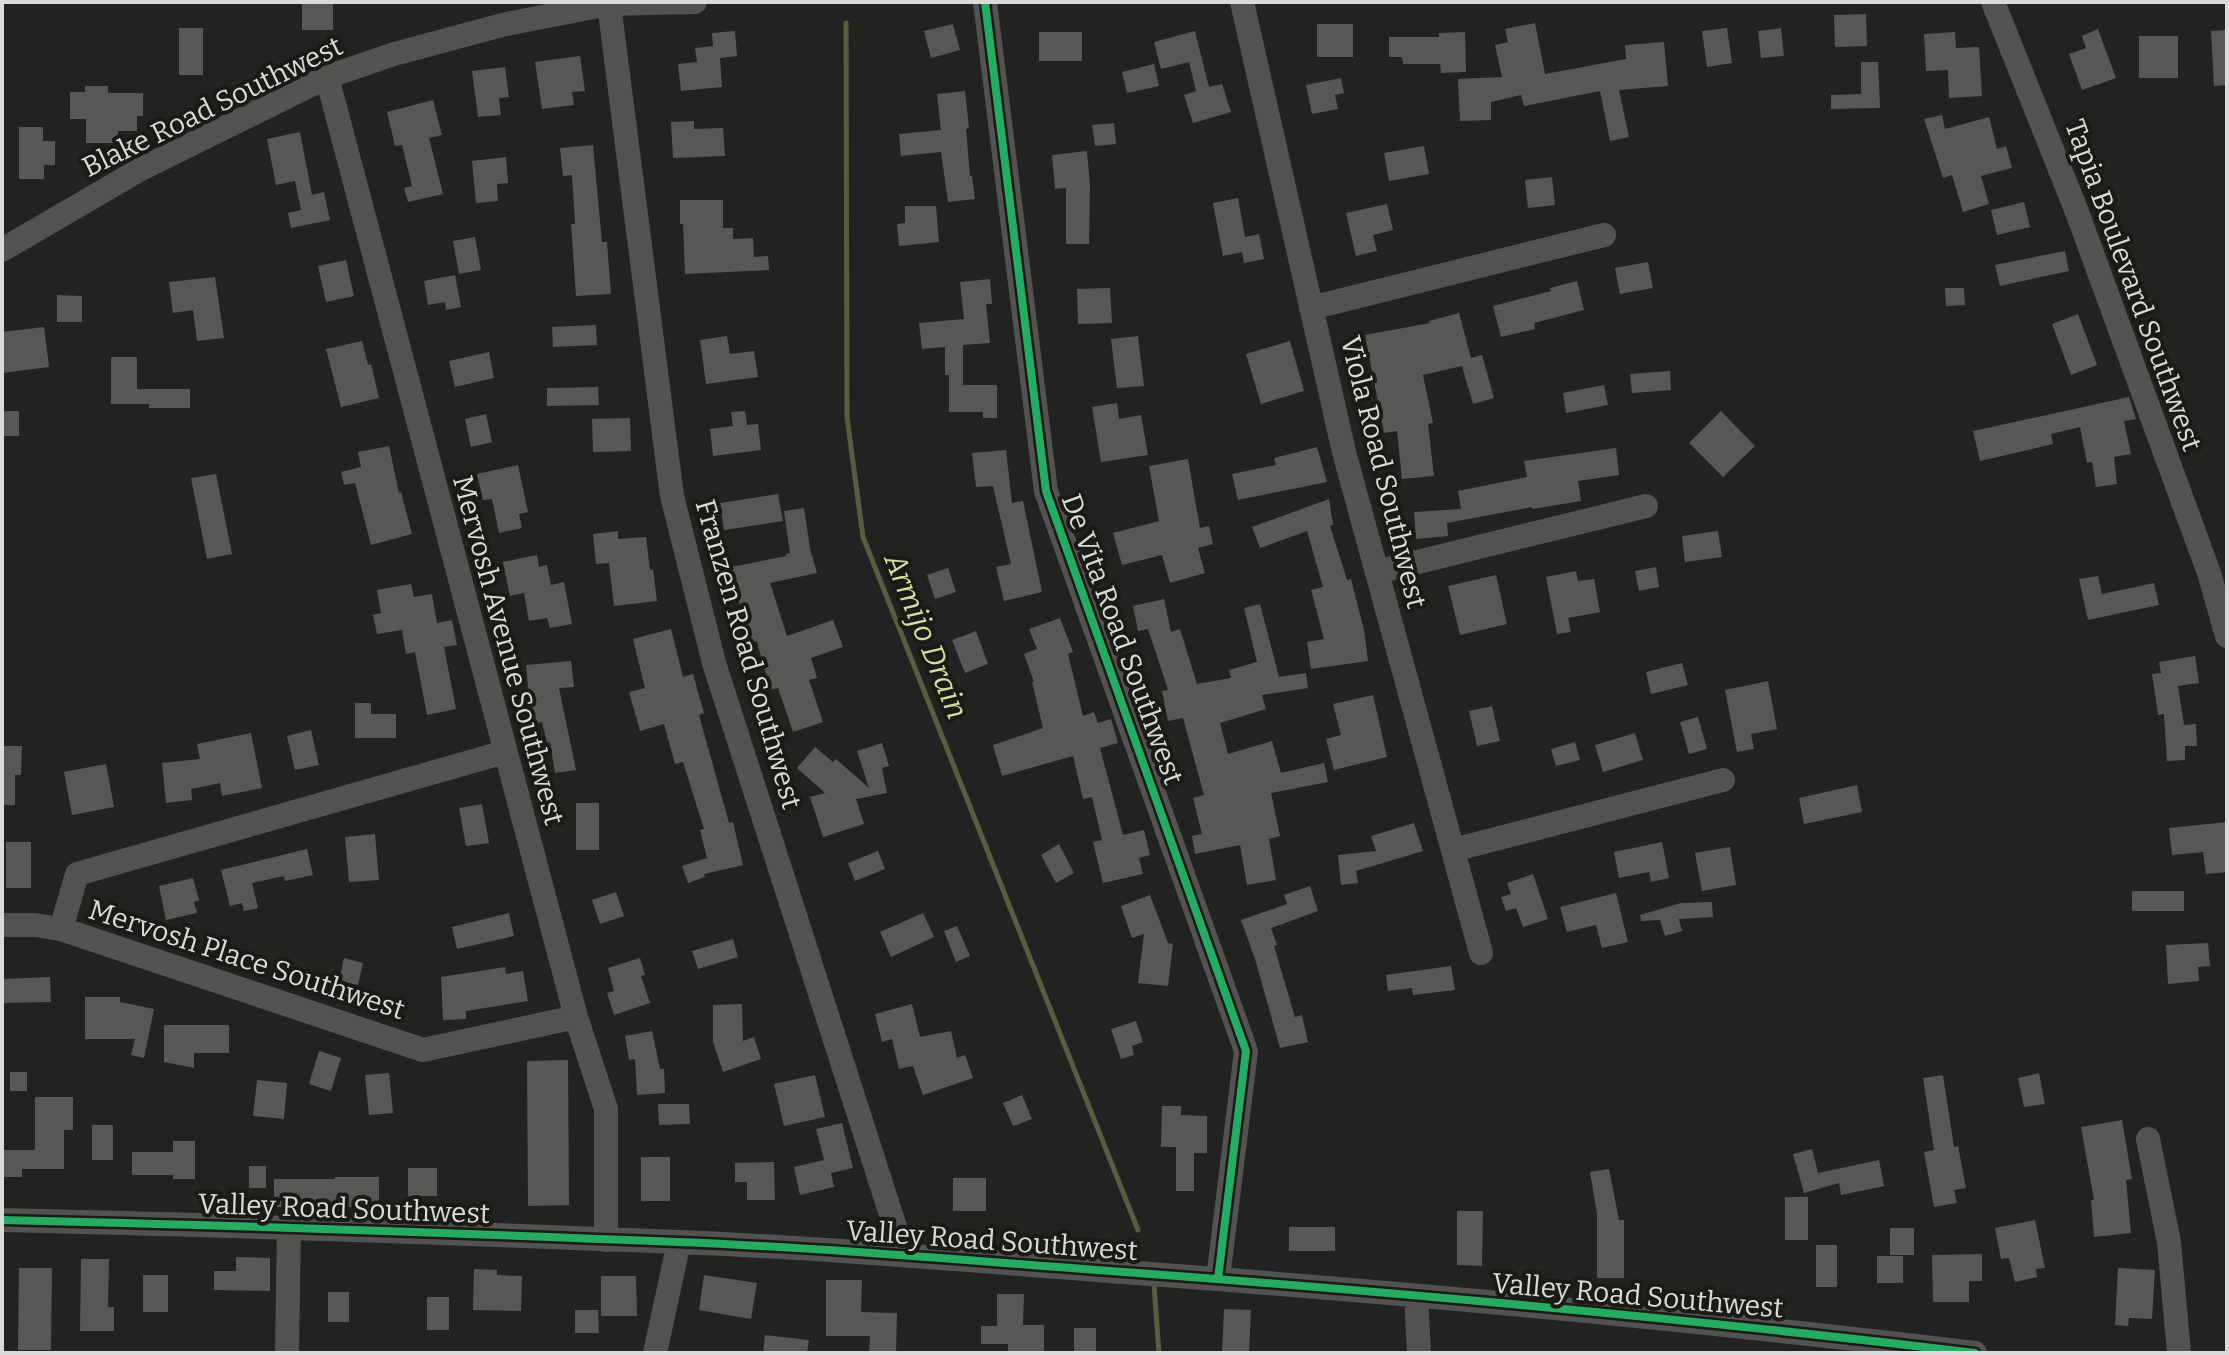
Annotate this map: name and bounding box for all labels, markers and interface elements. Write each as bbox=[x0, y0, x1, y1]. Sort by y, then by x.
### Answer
street label: Blake Road Southwest bbox=[77, 29, 348, 184]
street label: Tapia Boulevard Southwest bbox=[2058, 115, 2209, 455]
street label: Viola Road Southwest bbox=[1334, 332, 1433, 612]
street label: Mervosh Avenue Southwest bbox=[446, 472, 571, 828]
street label: De Vita Road Southwest bbox=[1055, 489, 1190, 789]
street label: Franzen Road Southwest bbox=[688, 496, 809, 813]
water label: Armijo Drain bbox=[876, 546, 976, 724]
street label: Mervosh Place Southwest bbox=[85, 893, 409, 1026]
street label: Valley Road Southwest bbox=[197, 1187, 491, 1230]
street label: Valley Road Southwest bbox=[845, 1214, 1139, 1267]
street label: Valley Road Southwest bbox=[1491, 1266, 1785, 1325]

